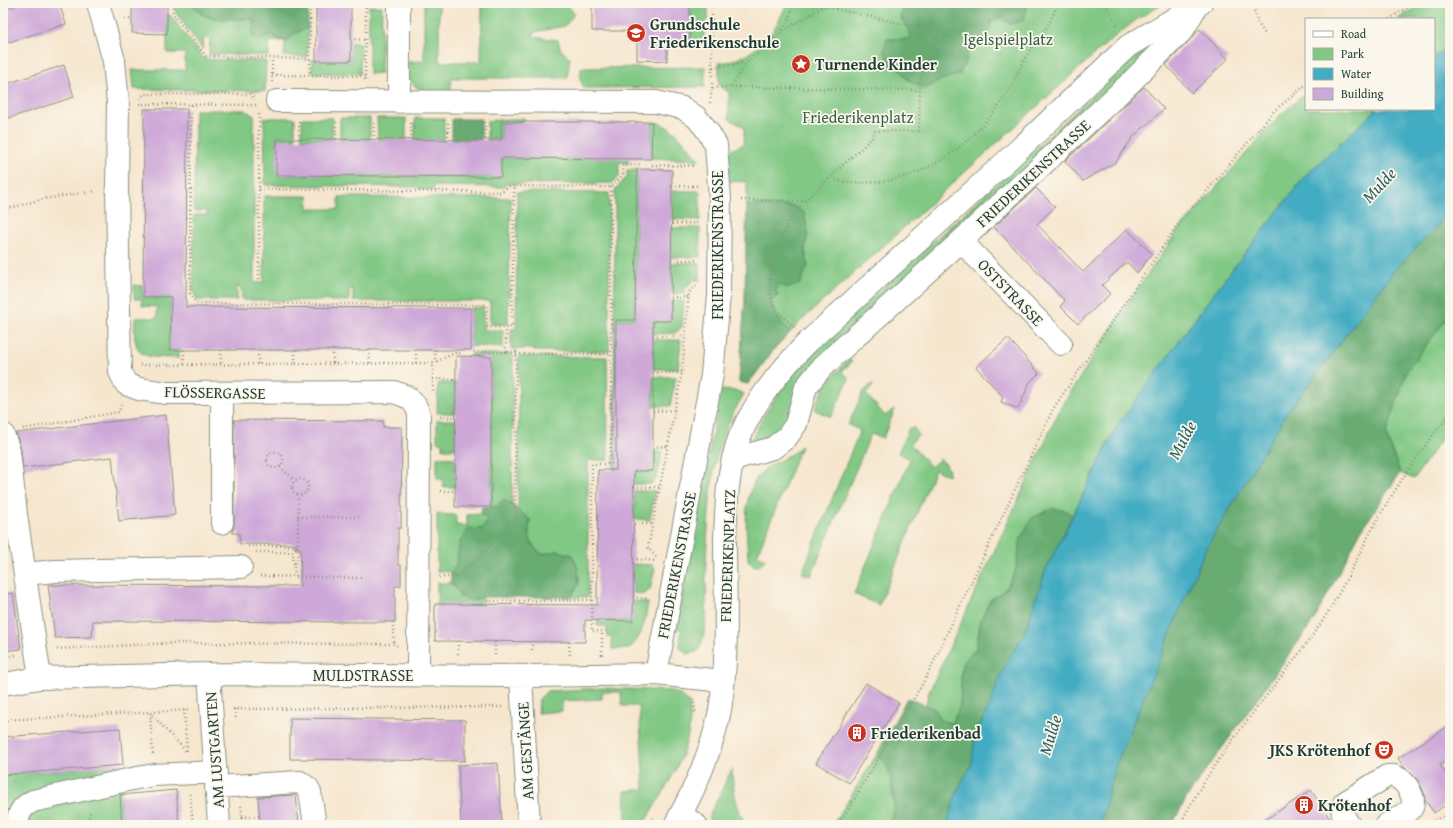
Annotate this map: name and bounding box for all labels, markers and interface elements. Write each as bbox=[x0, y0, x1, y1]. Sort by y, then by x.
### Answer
place label: Grundschule Friederikenschule bbox=[650, 12, 779, 54]
legend bbox=[1305, 18, 1435, 110]
school or university icon: Grundschule Friederikenschule bbox=[625, 22, 647, 44]
text: Road bbox=[1341, 25, 1367, 42]
park label: Igelspielplatz bbox=[963, 27, 1053, 51]
text: Park bbox=[1341, 45, 1365, 62]
place label: Turnende Kinder bbox=[815, 52, 938, 76]
place icon: Turnende Kinder bbox=[790, 53, 812, 75]
text: Water bbox=[1341, 65, 1371, 82]
text: Building bbox=[1341, 85, 1384, 102]
park label: Friederikenplatz bbox=[802, 105, 914, 129]
street label: FRIEDERIKENSTRASSE bbox=[970, 113, 1096, 233]
water label: Mulde bbox=[1356, 161, 1402, 208]
street label: FRIEDERIKENSTRASSE bbox=[705, 170, 729, 320]
street label: OSTSTRASSE bbox=[973, 253, 1049, 331]
street label: FLÖSSERGASSE bbox=[164, 379, 266, 405]
water label: Mulde bbox=[1161, 416, 1202, 464]
street label: FRIEDERIKENSTRASSE bbox=[650, 489, 702, 641]
street label: FRIEDERIKENPLATZ bbox=[713, 489, 741, 623]
street label: MULDSTRASSE bbox=[313, 663, 413, 687]
street label: AM LUSTGARTEN bbox=[198, 690, 230, 809]
street label: AM GESTÄNGE bbox=[510, 701, 540, 801]
water label: Mulde bbox=[1032, 712, 1067, 758]
place label: Friederikenbad bbox=[871, 721, 982, 745]
building icon: Friederikenbad bbox=[846, 722, 868, 744]
place label: JKS Krötenhof bbox=[1267, 738, 1372, 762]
theatre icon: JKS Krötenhof bbox=[1373, 739, 1395, 761]
place label: Krötenhof bbox=[1318, 793, 1393, 817]
building icon: Krötenhof bbox=[1293, 794, 1315, 816]

